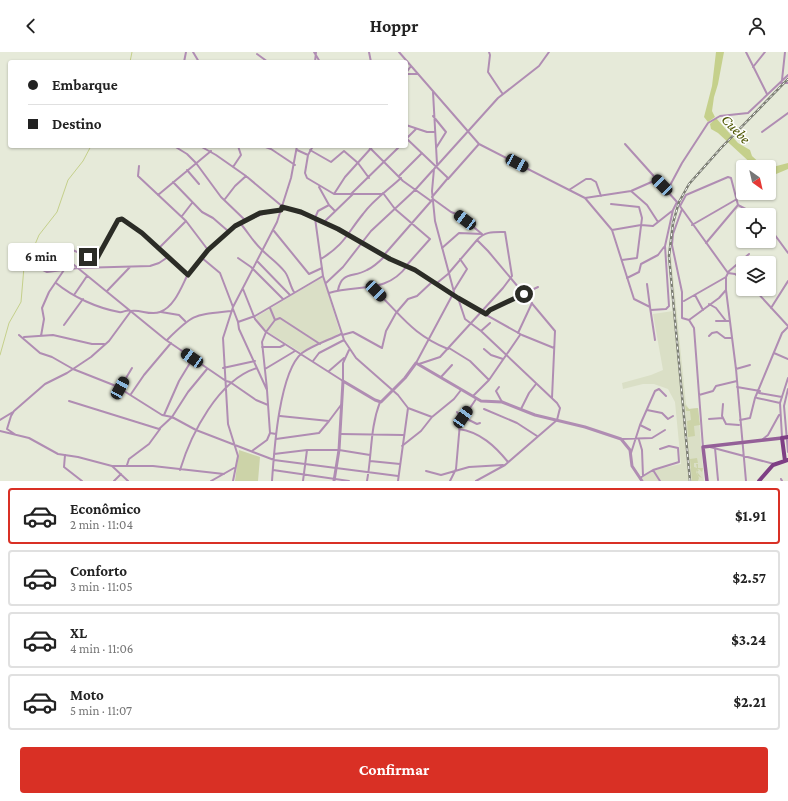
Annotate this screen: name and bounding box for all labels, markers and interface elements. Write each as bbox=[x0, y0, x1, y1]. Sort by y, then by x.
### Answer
icon: back bbox=[20, 15, 42, 37]
icon: person bbox=[746, 15, 768, 37]
text: Hoppr bbox=[370, 16, 418, 36]
text: Embarque bbox=[52, 77, 118, 93]
water label: Cuebe bbox=[718, 111, 754, 147]
text: Destino bbox=[52, 116, 102, 132]
car bbox=[504, 152, 530, 174]
north arrow bbox=[736, 160, 776, 200]
map controls bbox=[736, 160, 776, 296]
car bbox=[649, 172, 675, 198]
car bbox=[452, 208, 478, 232]
button: locate bbox=[736, 208, 776, 248]
callout: 6 min bbox=[8, 243, 74, 271]
route end bbox=[79, 248, 97, 266]
text: 6 min bbox=[25, 249, 57, 264]
button: layers bbox=[736, 256, 776, 296]
car bbox=[363, 278, 389, 304]
route start bbox=[515, 285, 533, 303]
car bbox=[179, 346, 205, 370]
car bbox=[109, 375, 131, 401]
car bbox=[451, 404, 475, 430]
icon: car bbox=[22, 498, 58, 534]
text: Econômico bbox=[70, 501, 141, 517]
text: $1.91 bbox=[735, 508, 766, 524]
text: 2 min · 11:04 bbox=[70, 517, 133, 532]
icon: car bbox=[22, 560, 58, 596]
text: Conforto bbox=[70, 563, 127, 579]
text: $2.57 bbox=[732, 570, 766, 586]
text: 3 min · 11:05 bbox=[70, 579, 133, 594]
icon: car bbox=[22, 622, 58, 658]
text: XL bbox=[70, 625, 87, 641]
text: $3.24 bbox=[731, 632, 766, 648]
text: 4 min · 11:06 bbox=[70, 641, 133, 656]
icon: car bbox=[22, 684, 58, 720]
text: Moto bbox=[70, 687, 104, 703]
text: $2.21 bbox=[733, 694, 766, 710]
text: 5 min · 11:07 bbox=[70, 703, 132, 718]
button: Confirmar bbox=[20, 747, 768, 793]

